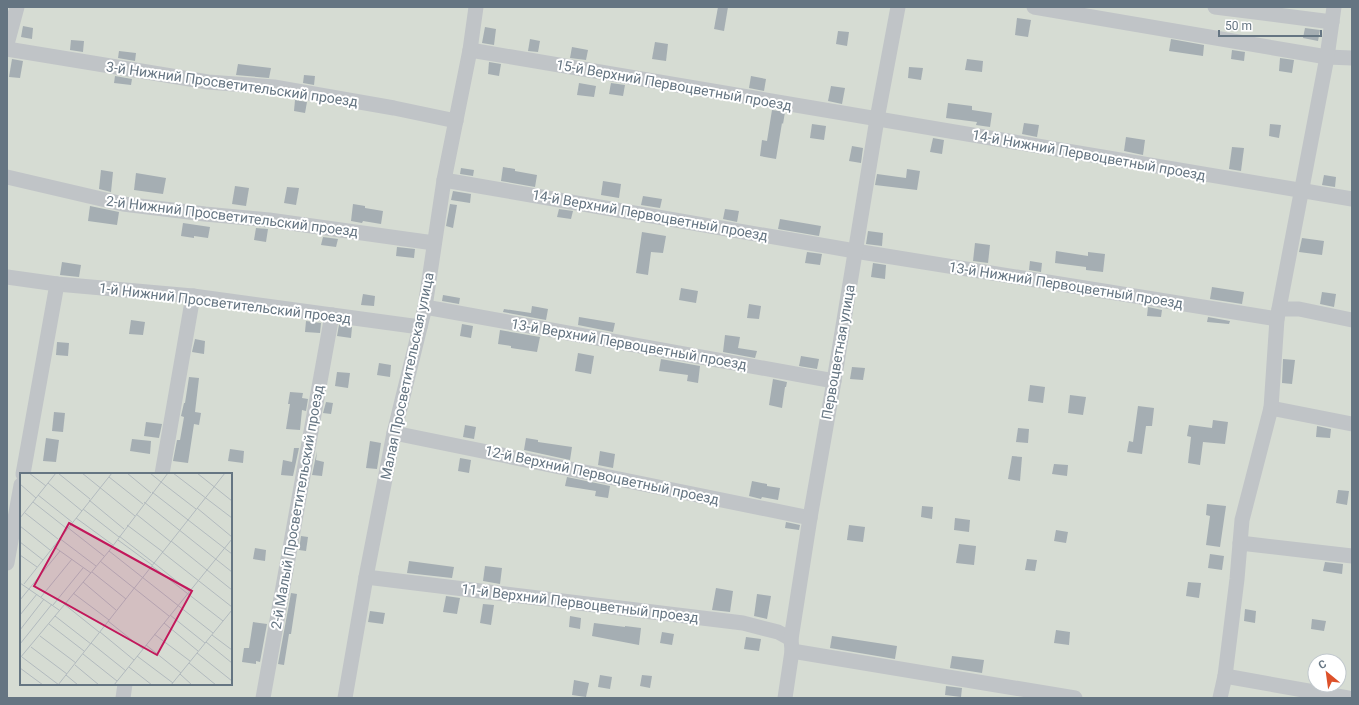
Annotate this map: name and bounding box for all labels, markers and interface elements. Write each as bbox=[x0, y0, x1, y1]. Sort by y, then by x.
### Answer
scale bar bbox=[1219, 12, 1321, 38]
text: 50 m bbox=[1225, 19, 1252, 33]
street label: 15-й Верхний Первоцветный проезд bbox=[555, 56, 794, 114]
street label: 3-й Нижний Просветительский проезд bbox=[105, 58, 359, 110]
street label: 14-й Нижний Первоцветный проезд bbox=[971, 127, 1207, 184]
street label: 14-й Верхний Первоцветный проезд bbox=[531, 186, 770, 244]
street label: 2-й Нижний Просветительский проезд bbox=[105, 193, 360, 239]
street label: 13-й Нижний Первоцветный проезд bbox=[948, 259, 1185, 312]
street label: Малая Просветительская улица bbox=[377, 271, 437, 481]
street label: 1-й Нижний Просветительский проезд bbox=[98, 280, 353, 326]
street label: Первоцветная улица bbox=[818, 283, 858, 421]
street label: 13-й Верхний Первоцветный проезд bbox=[510, 315, 749, 373]
street label: 2-й Малый Просветительский проезд bbox=[268, 383, 326, 630]
street label: 12-й Верхний Первоцветный проезд bbox=[484, 442, 721, 508]
inset map bbox=[20, 473, 232, 685]
street label: 11-й Верхний Первоцветный проезд bbox=[461, 581, 700, 626]
north arrow bbox=[1307, 653, 1347, 693]
text: С bbox=[1316, 657, 1329, 672]

